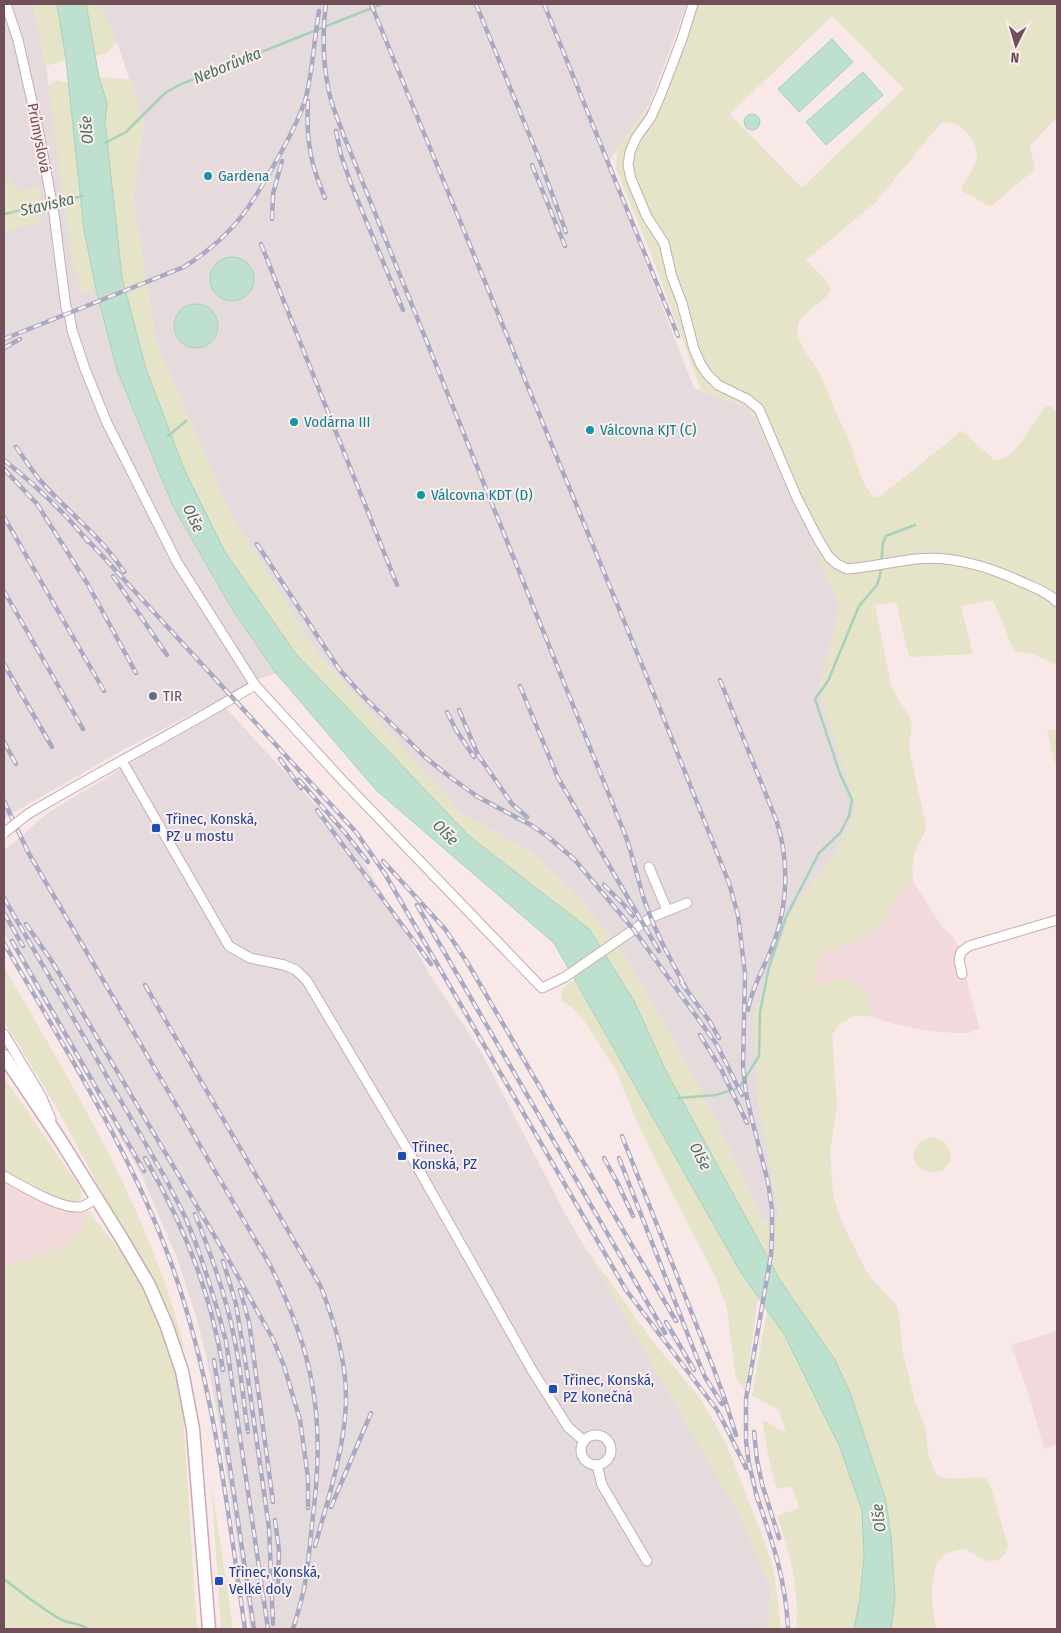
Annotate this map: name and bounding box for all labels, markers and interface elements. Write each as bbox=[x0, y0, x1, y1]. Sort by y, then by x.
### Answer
north arrow bbox=[991, 20, 1041, 70]
water label: Neborůvka bbox=[191, 43, 264, 88]
text: N bbox=[1010, 49, 1020, 66]
street label: Průmyslová bbox=[23, 102, 55, 174]
water label: Olše bbox=[76, 115, 97, 145]
place label: Gardena bbox=[218, 167, 269, 185]
marker: Gardena bbox=[202, 170, 214, 182]
water label: Staviska bbox=[17, 189, 76, 220]
place label: Vodárna III bbox=[304, 413, 370, 431]
marker: Vodárna III bbox=[288, 416, 300, 428]
place label: Válcovna KJT (C) bbox=[600, 421, 696, 439]
marker: Válcovna KJT (C) bbox=[584, 424, 596, 436]
place label: Válcovna KDT (D) bbox=[431, 486, 533, 504]
marker: Válcovna KDT (D) bbox=[415, 489, 427, 501]
water label: Olše bbox=[179, 501, 208, 536]
place label: TIR bbox=[163, 687, 182, 705]
marker: TIR bbox=[147, 690, 159, 702]
place label: Třinec, Konská, PZ u mostu bbox=[166, 810, 257, 845]
water label: Olše bbox=[429, 816, 463, 849]
marker: Třinec, Konská, PZ u mostu bbox=[150, 822, 162, 834]
place label: Třinec, Konská, PZ bbox=[412, 1138, 477, 1173]
water label: Olše bbox=[686, 1139, 716, 1174]
marker: Třinec, Konská, PZ bbox=[396, 1150, 408, 1162]
place label: Třinec, Konská, PZ konečná bbox=[563, 1371, 654, 1406]
marker: Třinec, Konská, PZ konečná bbox=[547, 1383, 559, 1395]
water label: Olše bbox=[867, 1502, 890, 1533]
place label: Třinec, Konská, Velké doly bbox=[229, 1563, 320, 1598]
marker: Třinec, Konská, Velké doly bbox=[213, 1575, 225, 1587]

